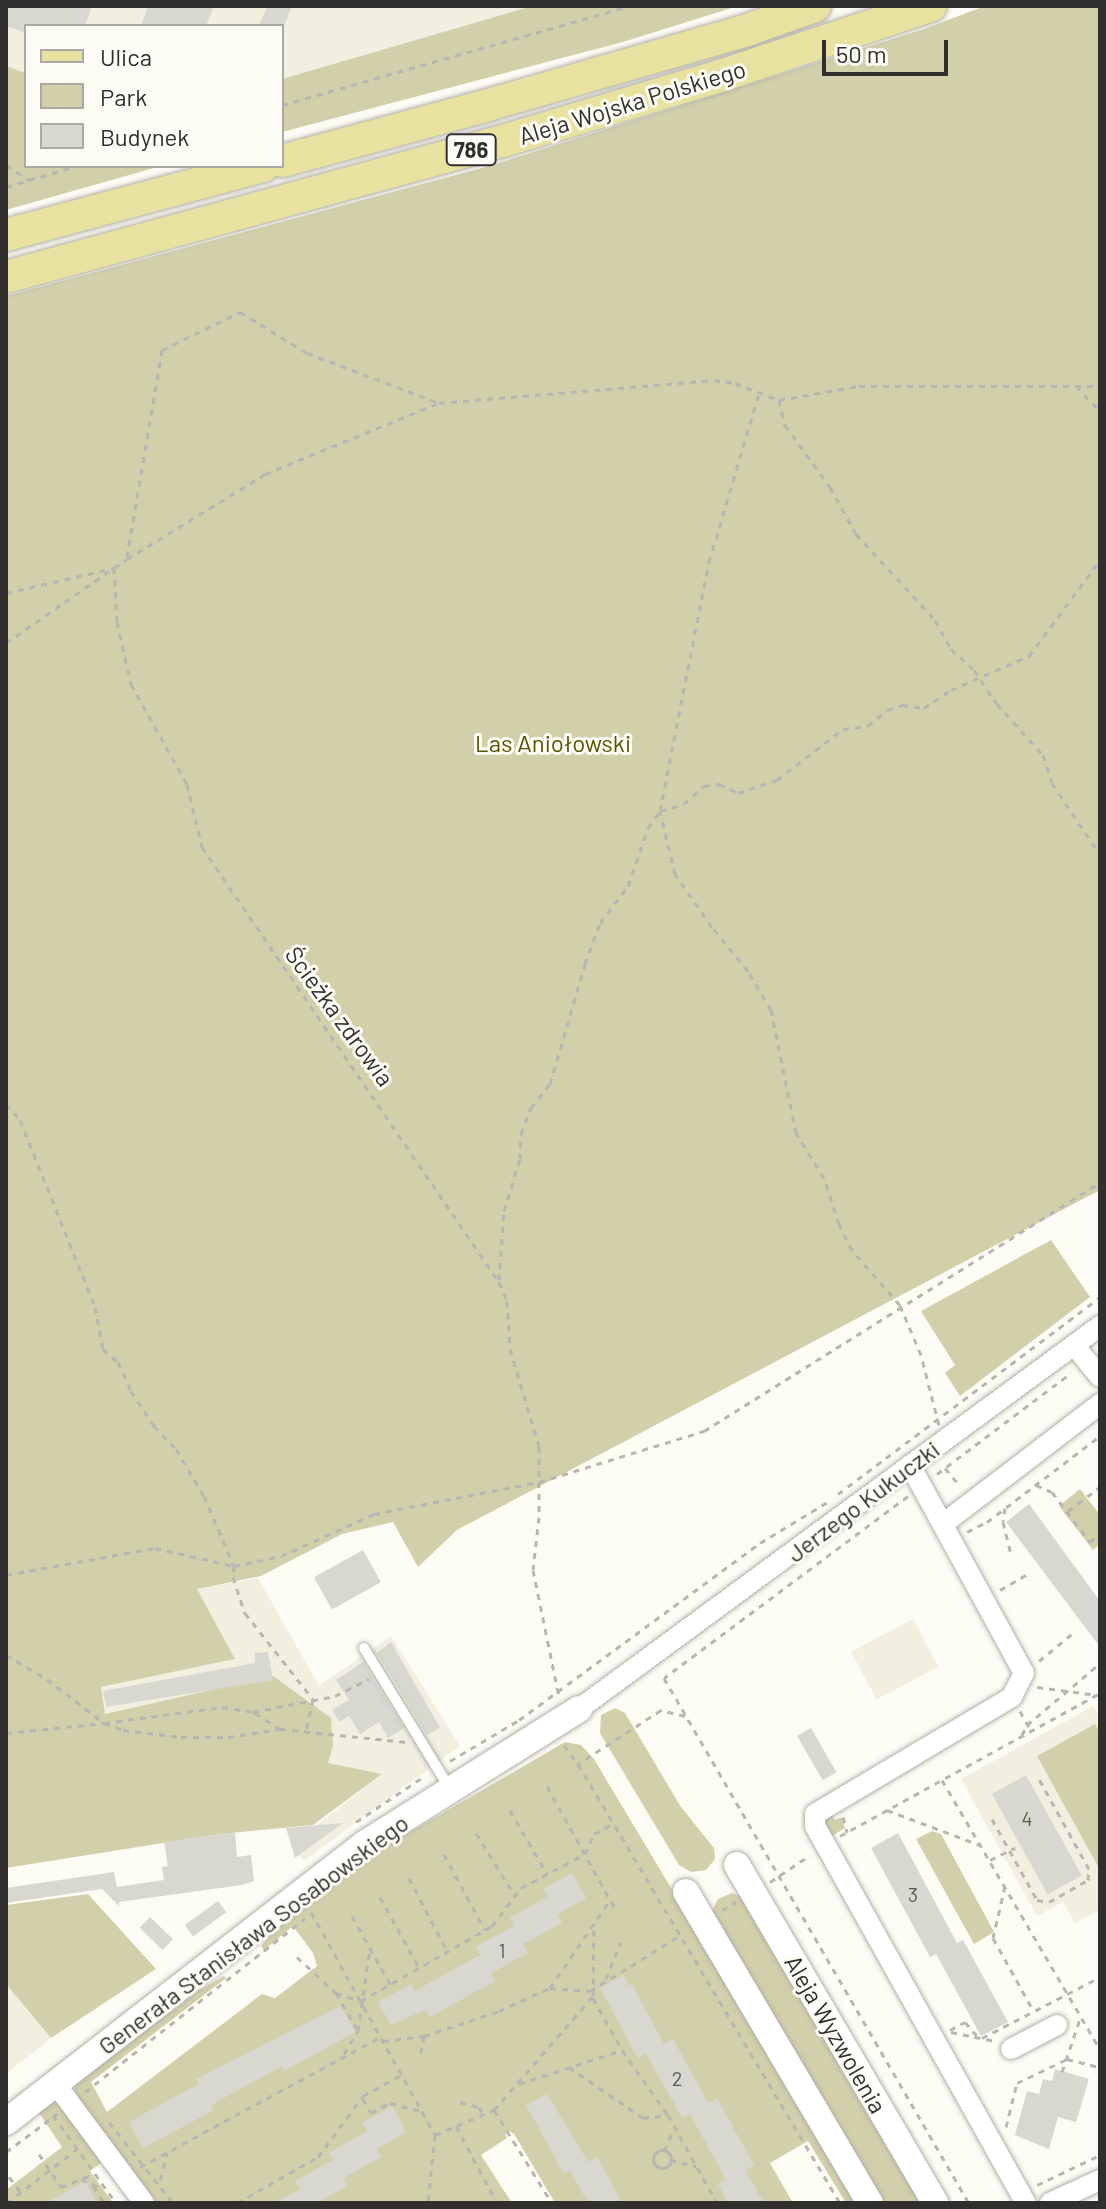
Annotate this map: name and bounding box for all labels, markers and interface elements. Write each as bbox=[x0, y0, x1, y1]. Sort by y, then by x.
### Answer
legend bbox=[24, 24, 284, 168]
scale bar bbox=[826, 24, 952, 74]
text: 50 m bbox=[836, 39, 887, 68]
text: Ulica bbox=[100, 42, 152, 71]
street label: Aleja Wojska Polskiego bbox=[515, 54, 749, 150]
text: Park bbox=[100, 82, 147, 111]
text: Budynek bbox=[100, 122, 189, 151]
road number: 786 bbox=[445, 132, 497, 168]
park label: Las Aniołowski bbox=[475, 729, 631, 757]
street label: Ścieżka zdrowia bbox=[280, 941, 400, 1091]
street label: Jerzego Kukuczki bbox=[781, 1434, 945, 1568]
house number: 4 bbox=[1021, 1806, 1033, 1830]
street label: Generała Stanisława Sosabowskiego bbox=[92, 1808, 414, 2060]
house number: 3 bbox=[908, 1882, 918, 1906]
house number: 1 bbox=[499, 1938, 505, 1962]
street label: Aleja Wyzwolenia bbox=[779, 1950, 893, 2118]
house number: 2 bbox=[672, 2066, 682, 2090]

